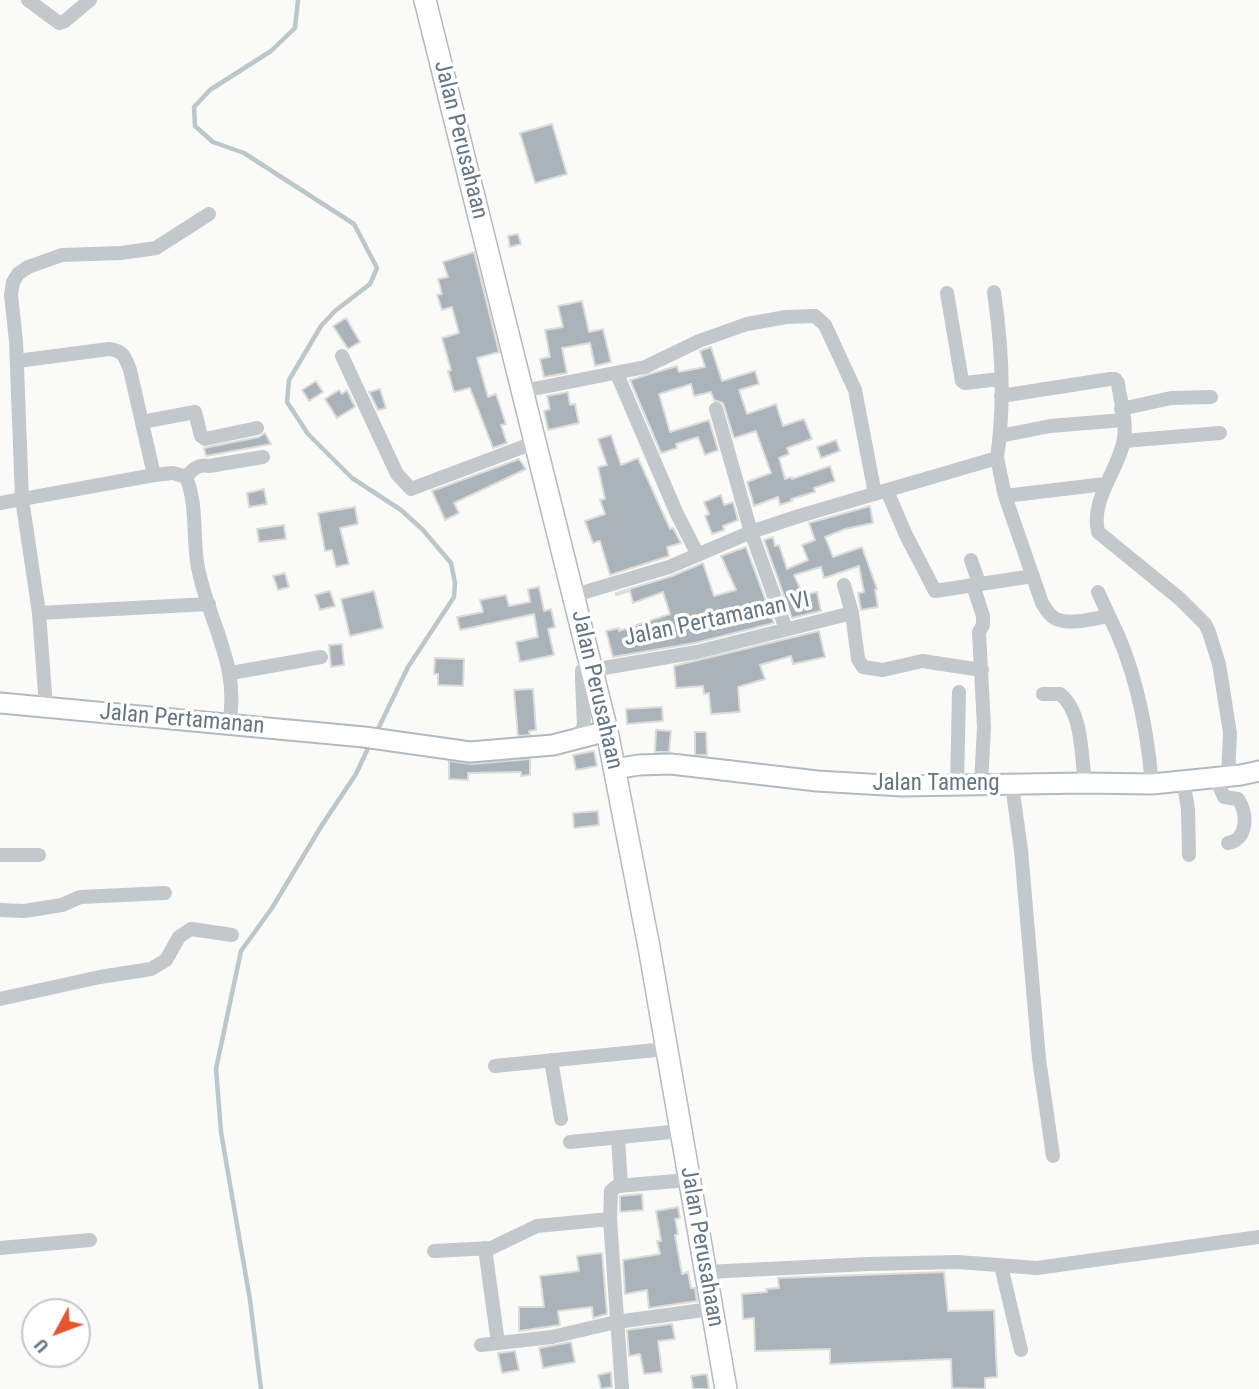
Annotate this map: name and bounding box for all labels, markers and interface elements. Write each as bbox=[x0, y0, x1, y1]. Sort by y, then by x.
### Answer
street label: Jalan Perusahaan bbox=[427, 58, 493, 222]
street label: Jalan Pertamanan VI bbox=[622, 587, 812, 653]
street label: Jalan Perusahaan bbox=[564, 608, 628, 772]
street label: Jalan Pertamanan bbox=[98, 699, 266, 741]
street label: Jalan Tameng bbox=[872, 770, 1000, 798]
street label: Jalan Perusahaan bbox=[673, 1165, 729, 1329]
north arrow bbox=[21, 1298, 91, 1368]
text: U bbox=[29, 1334, 54, 1357]

